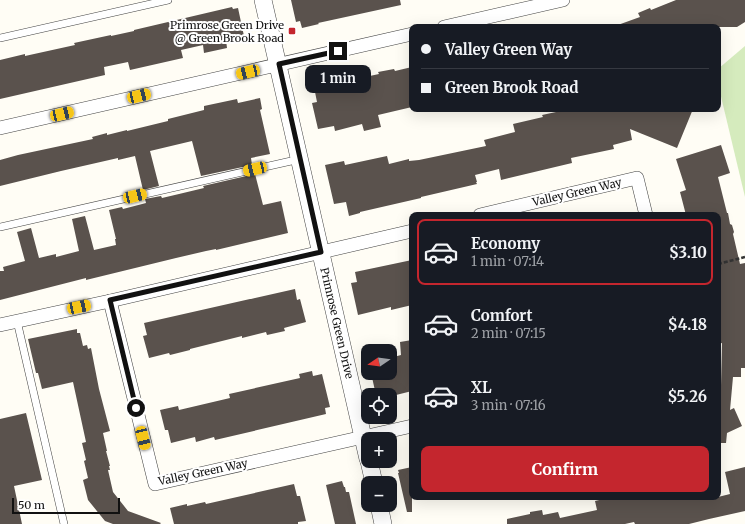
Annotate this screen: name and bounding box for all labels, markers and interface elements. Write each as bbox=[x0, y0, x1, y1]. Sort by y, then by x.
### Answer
place label: Primrose Green Drive @ Green Brook Road bbox=[170, 18, 284, 45]
marker: Primrose Green Drive @ Green Brook Road bbox=[287, 26, 297, 36]
text: Valley Green Way bbox=[445, 40, 572, 59]
route end bbox=[329, 42, 347, 60]
car bbox=[235, 63, 261, 81]
callout: 1 min bbox=[305, 65, 371, 93]
text: 1 min bbox=[320, 70, 356, 87]
text: Green Brook Road bbox=[445, 78, 579, 97]
car bbox=[126, 87, 152, 105]
car bbox=[49, 105, 75, 123]
car bbox=[242, 160, 268, 178]
street label: Valley Green Way bbox=[530, 175, 623, 209]
car bbox=[122, 187, 148, 205]
icon: car bbox=[423, 234, 459, 270]
text: Economy bbox=[471, 234, 540, 253]
text: $3.10 bbox=[669, 243, 707, 262]
text: 1 min · 07:14 bbox=[471, 253, 544, 270]
street label: Primrose Green Drive bbox=[317, 266, 357, 380]
car bbox=[66, 299, 92, 315]
icon: car bbox=[423, 306, 459, 342]
text: Comfort bbox=[471, 306, 532, 325]
text: $4.18 bbox=[668, 315, 707, 334]
text: 2 min · 07:15 bbox=[471, 325, 546, 342]
north arrow bbox=[361, 344, 397, 380]
map controls bbox=[361, 344, 397, 512]
icon: car bbox=[423, 378, 459, 414]
text: XL bbox=[471, 378, 492, 397]
text: $5.26 bbox=[667, 387, 707, 406]
button: locate bbox=[361, 388, 397, 424]
text: 3 min · 07:16 bbox=[471, 397, 546, 414]
route start bbox=[127, 399, 145, 417]
car bbox=[134, 425, 152, 451]
button: + bbox=[361, 432, 397, 468]
button: Confirm bbox=[421, 446, 709, 492]
street label: Valley Green Way bbox=[156, 456, 250, 489]
button: − bbox=[361, 476, 397, 512]
scale bar bbox=[12, 496, 120, 515]
text: 50 m bbox=[18, 498, 45, 512]

